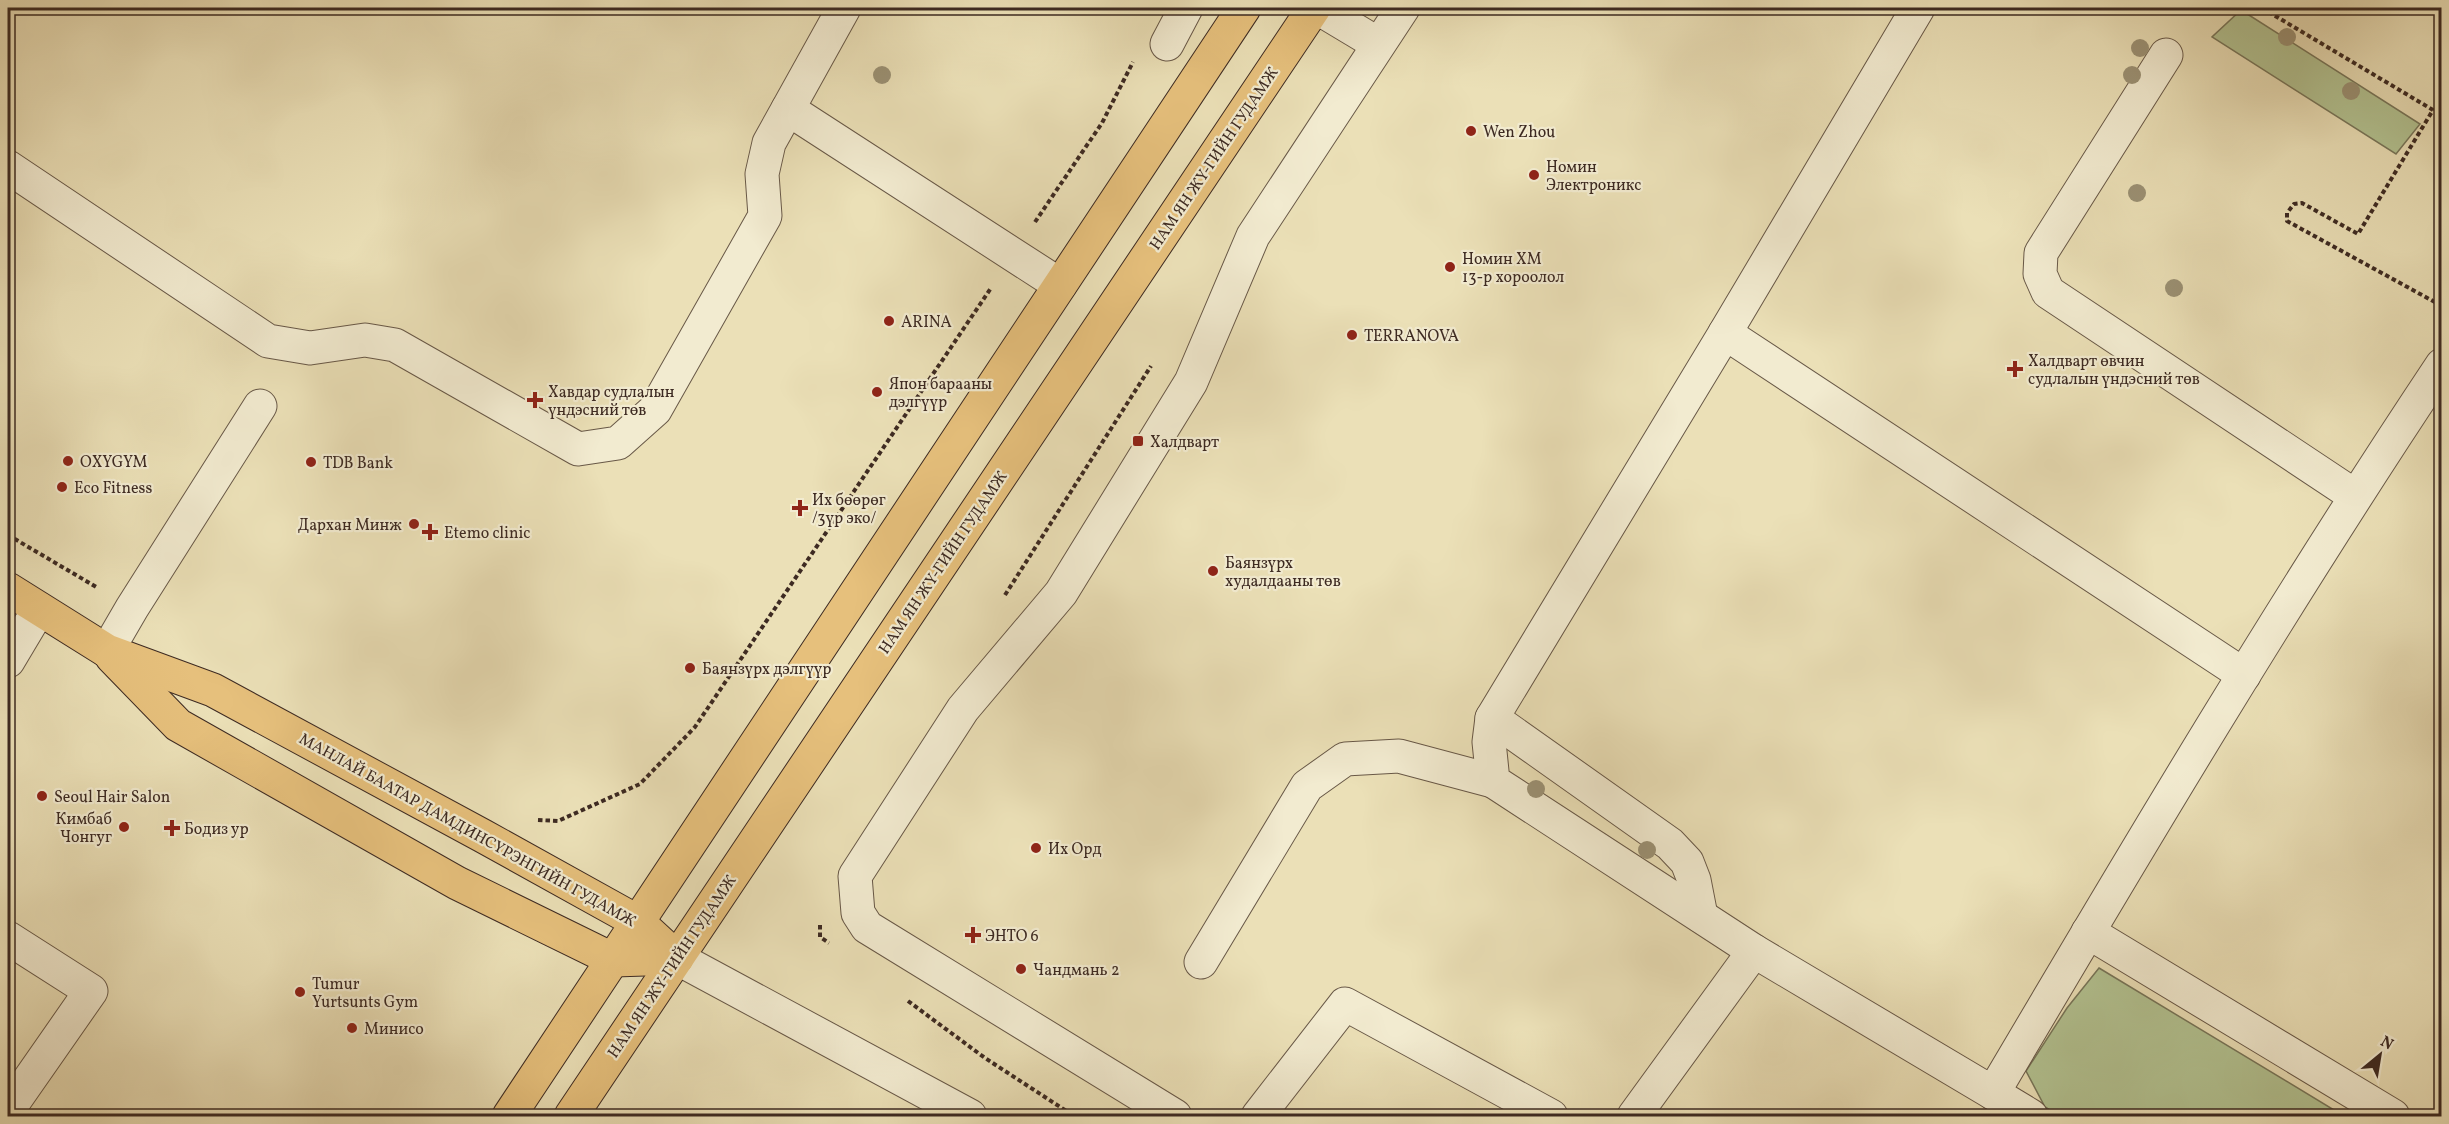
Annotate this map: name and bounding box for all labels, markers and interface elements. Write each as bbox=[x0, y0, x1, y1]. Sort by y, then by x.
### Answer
street label: НАМ ЯН ЖҮ-ГИЙН ГУДАМЖ bbox=[1145, 63, 1285, 255]
place label: Wen Zhou bbox=[1483, 122, 1555, 144]
marker: Wen Zhou bbox=[1464, 124, 1478, 138]
place label: Номин Электроникс bbox=[1546, 157, 1641, 197]
marker: Номин Электроникс bbox=[1527, 168, 1541, 182]
place label: Номин ХМ 13-р хороолол bbox=[1462, 249, 1564, 289]
marker: Номин ХМ 13-р хороолол bbox=[1443, 260, 1457, 274]
place label: ARINA bbox=[901, 312, 952, 334]
marker: ARINA bbox=[882, 314, 896, 328]
place label: TERRANOVA bbox=[1364, 326, 1459, 348]
marker: TERRANOVA bbox=[1345, 328, 1359, 342]
place label: Халдварт өвчин судлалын үндэсний төв bbox=[2028, 351, 2200, 391]
marker: Халдварт өвчин судлалын үндэсний төв bbox=[2006, 360, 2024, 378]
place label: Япон барааны дэлгүүр bbox=[889, 374, 992, 414]
place label: Хавдар судлалын үндэсний төв bbox=[548, 382, 675, 422]
marker: Япон барааны дэлгүүр bbox=[870, 385, 884, 399]
marker: Хавдар судлалын үндэсний төв bbox=[526, 391, 544, 409]
place label: Халдварт bbox=[1150, 432, 1219, 454]
marker: Халдварт bbox=[1131, 434, 1145, 448]
place label: OXYGYM bbox=[80, 452, 148, 474]
place label: TDB Bank bbox=[323, 453, 393, 475]
marker: OXYGYM bbox=[61, 454, 75, 468]
marker: TDB Bank bbox=[304, 455, 318, 469]
street label: НАМ ЯН ЖҮ-ГИЙН ГУДАМЖ bbox=[874, 467, 1014, 659]
place label: Eco Fitness bbox=[74, 478, 152, 500]
marker: Eco Fitness bbox=[55, 480, 69, 494]
place label: Их бөөрөг /3үр эко/ bbox=[812, 490, 886, 530]
marker: Их бөөрөг /3үр эко/ bbox=[793, 501, 807, 515]
place label: Дархан Минж bbox=[298, 515, 402, 537]
marker: Дархан Минж bbox=[407, 517, 421, 531]
marker: Etemo clinic bbox=[421, 523, 439, 541]
place label: Etemo clinic bbox=[444, 523, 530, 545]
place label: Баянзүрх худалдааны төв bbox=[1225, 553, 1341, 593]
marker: Баянзүрх худалдааны төв bbox=[1206, 564, 1220, 578]
place label: Баянзүрх дэлгүүр bbox=[702, 659, 832, 681]
marker: Баянзүрх дэлгүүр bbox=[683, 661, 697, 675]
street label: МАНЛАЙ БААТАР ДАМДИНСҮРЭНГИЙН ГУДАМЖ bbox=[295, 729, 640, 933]
place label: Seoul Hair Salon bbox=[54, 787, 170, 809]
marker: Seoul Hair Salon bbox=[35, 789, 49, 803]
place label: Кимбаб Чонгуг bbox=[56, 809, 112, 849]
place label: Бодиз ур bbox=[184, 819, 249, 841]
marker: Кимбаб Чонгуг bbox=[117, 820, 131, 834]
marker: Бодиз ур bbox=[165, 821, 179, 835]
place label: Их Орд bbox=[1048, 839, 1102, 861]
marker: Их Орд bbox=[1029, 841, 1043, 855]
street label: НАМ ЯН ЖҮ-ГИЙН ГУДАМЖ bbox=[603, 871, 743, 1063]
place label: ЭНТО 6 bbox=[985, 926, 1039, 948]
marker: ЭНТО 6 bbox=[966, 928, 980, 942]
place label: Чандмань 2 bbox=[1033, 960, 1120, 982]
marker: Чандмань 2 bbox=[1014, 962, 1028, 976]
place label: Tumur Yurtsunts Gym bbox=[312, 974, 418, 1014]
marker: Tumur Yurtsunts Gym bbox=[293, 985, 307, 999]
place label: Минисо bbox=[364, 1019, 424, 1041]
marker: Минисо bbox=[345, 1021, 359, 1035]
north arrow bbox=[2350, 1025, 2410, 1085]
text: N bbox=[2376, 1031, 2397, 1056]

